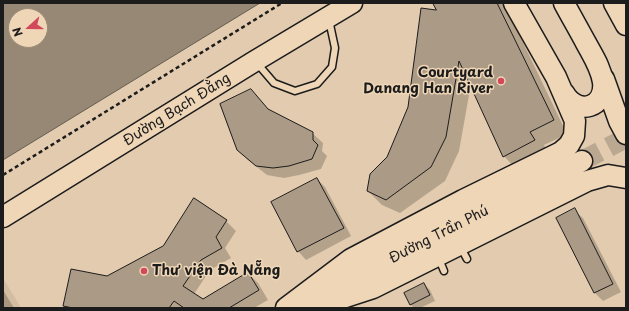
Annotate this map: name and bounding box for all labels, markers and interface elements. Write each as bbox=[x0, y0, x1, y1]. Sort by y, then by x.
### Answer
north arrow bbox=[8, 8, 48, 48]
text: N bbox=[8, 25, 27, 39]
place label: Courtyard Danang Han River bbox=[363, 65, 493, 98]
street label: Đường Bạch Đằng bbox=[120, 70, 234, 150]
marker: Courtyard Danang Han River bbox=[496, 76, 506, 86]
street label: Đường Trần Phú bbox=[386, 203, 492, 267]
place label: Thư viện Đà Nẵng bbox=[152, 263, 280, 279]
marker: Thư viện Đà Nẵng bbox=[139, 266, 149, 276]

